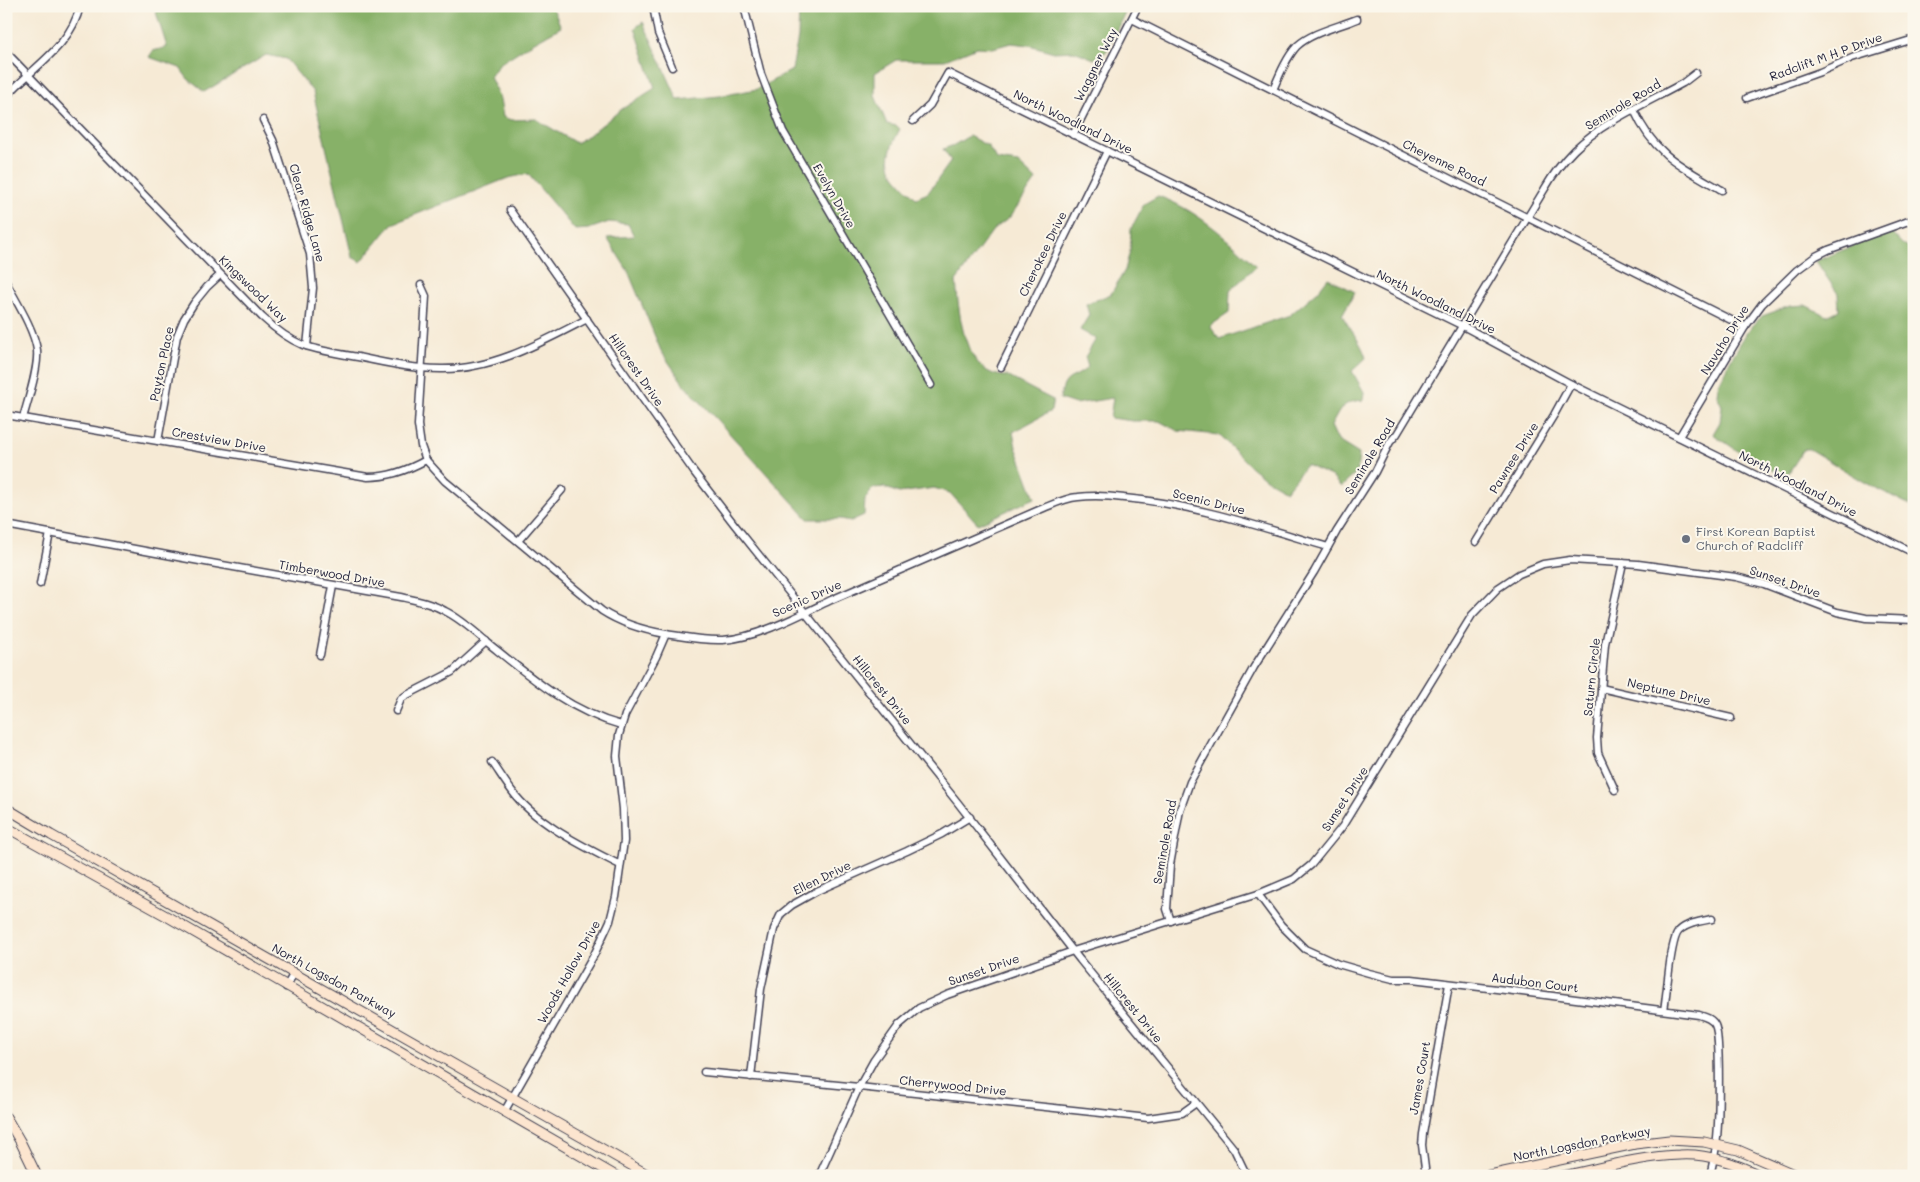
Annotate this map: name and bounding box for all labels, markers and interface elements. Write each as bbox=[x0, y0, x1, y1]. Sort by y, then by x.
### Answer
street label: Waggner Way bbox=[1070, 25, 1120, 104]
street label: Radclift M H P Drive bbox=[1767, 28, 1884, 84]
street label: Seminole Road bbox=[1582, 75, 1664, 133]
street label: North Woodland Drive bbox=[1011, 85, 1136, 157]
street label: Cheyenne Road bbox=[1400, 135, 1489, 189]
street label: Evelyn Drive bbox=[810, 160, 860, 231]
street label: Clear Ridge Lane bbox=[286, 162, 330, 264]
street label: Cherokee Drive bbox=[1015, 208, 1070, 299]
street label: Kingswood Way bbox=[216, 251, 292, 325]
street label: North Woodland Drive bbox=[1374, 265, 1499, 337]
street label: Navaho Drive bbox=[1696, 301, 1752, 377]
street label: Payton Place bbox=[145, 325, 177, 403]
street label: Hillcrest Drive bbox=[606, 330, 668, 409]
street label: Seminole Road bbox=[1340, 415, 1398, 497]
street label: Pawnee Drive bbox=[1485, 419, 1541, 496]
street label: Crestview Drive bbox=[171, 423, 268, 455]
street label: North Woodland Drive bbox=[1737, 446, 1860, 520]
street label: Scenic Drive bbox=[1171, 484, 1247, 518]
place label: First Korean Baptist Church of Radcliff bbox=[1696, 523, 1816, 553]
marker: First Korean Baptist Church of Radcliff bbox=[1680, 533, 1692, 545]
street label: Timberwood Drive bbox=[278, 556, 387, 590]
street label: Sunset Drive bbox=[1748, 561, 1823, 601]
street label: Scenic Drive bbox=[769, 576, 844, 620]
street label: Saturn Circle bbox=[1579, 637, 1603, 717]
street label: Hillcrest Drive bbox=[850, 651, 916, 728]
street label: Neptune Drive bbox=[1626, 674, 1713, 708]
street label: Sunset Drive bbox=[1317, 763, 1371, 834]
street label: Seminole Road bbox=[1149, 798, 1179, 885]
street label: Ellen Drive bbox=[790, 856, 853, 898]
street label: Woods Hollow Drive bbox=[533, 917, 603, 1026]
street label: North Logsdon Parkway bbox=[270, 939, 399, 1021]
street label: Sunset Drive bbox=[946, 949, 1021, 989]
street label: Hillcrest Drive bbox=[1101, 969, 1167, 1046]
street label: Audubon Court bbox=[1491, 969, 1580, 995]
street label: James Court bbox=[1405, 1040, 1433, 1116]
street label: Cherrywood Drive bbox=[899, 1071, 1008, 1099]
street label: North Logsdon Parkway bbox=[1512, 1122, 1652, 1164]

